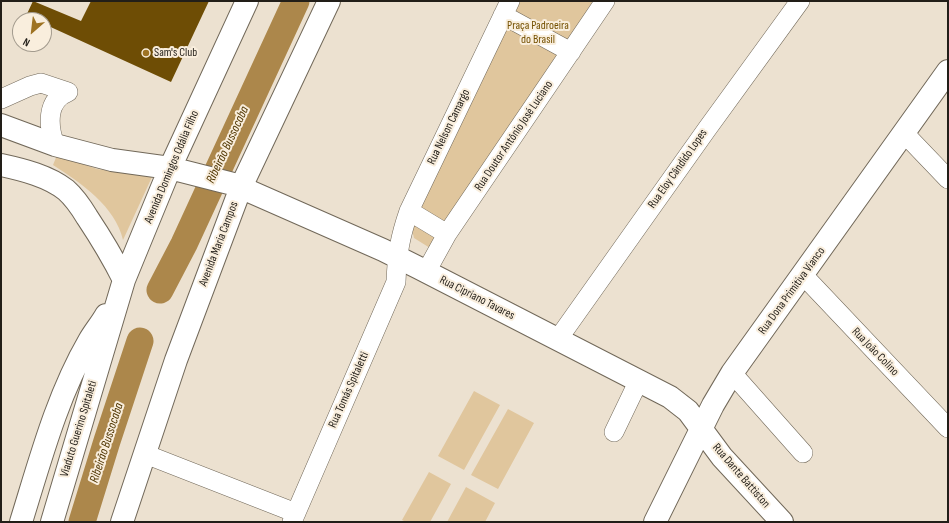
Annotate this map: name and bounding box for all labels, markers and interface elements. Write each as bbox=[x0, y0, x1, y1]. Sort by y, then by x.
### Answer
north arrow bbox=[12, 12, 52, 52]
park label: Praça Padroeira do Brasil bbox=[507, 19, 569, 47]
text: N bbox=[21, 35, 32, 49]
place label: Sam's Club bbox=[154, 46, 197, 60]
marker: Sam's Club bbox=[141, 48, 151, 58]
street label: Rua Doutor Antônio José Luciano bbox=[472, 78, 556, 194]
street label: Rua Nelson Camargo bbox=[425, 87, 473, 167]
water label: Ribeirão Bussocaba bbox=[203, 104, 253, 186]
street label: Avenida Domingos Odália Filho bbox=[142, 108, 202, 226]
street label: Rua Eloy Cândido Lopes bbox=[645, 127, 711, 211]
street label: Avenida Maria Campos bbox=[196, 200, 242, 288]
street label: Rua Dona Primitiva Vianco bbox=[756, 245, 828, 337]
street label: Rua Cipriano Tavares bbox=[437, 273, 517, 323]
street label: Rua João Colino bbox=[848, 325, 902, 379]
street label: Rua Tomás Spitaletti bbox=[326, 350, 372, 430]
street label: Viaduto Guerino Spitaleti bbox=[58, 379, 100, 479]
water label: Ribeirão Bussocaba bbox=[87, 401, 127, 485]
street label: Rua Dante Battiston bbox=[709, 441, 773, 511]

